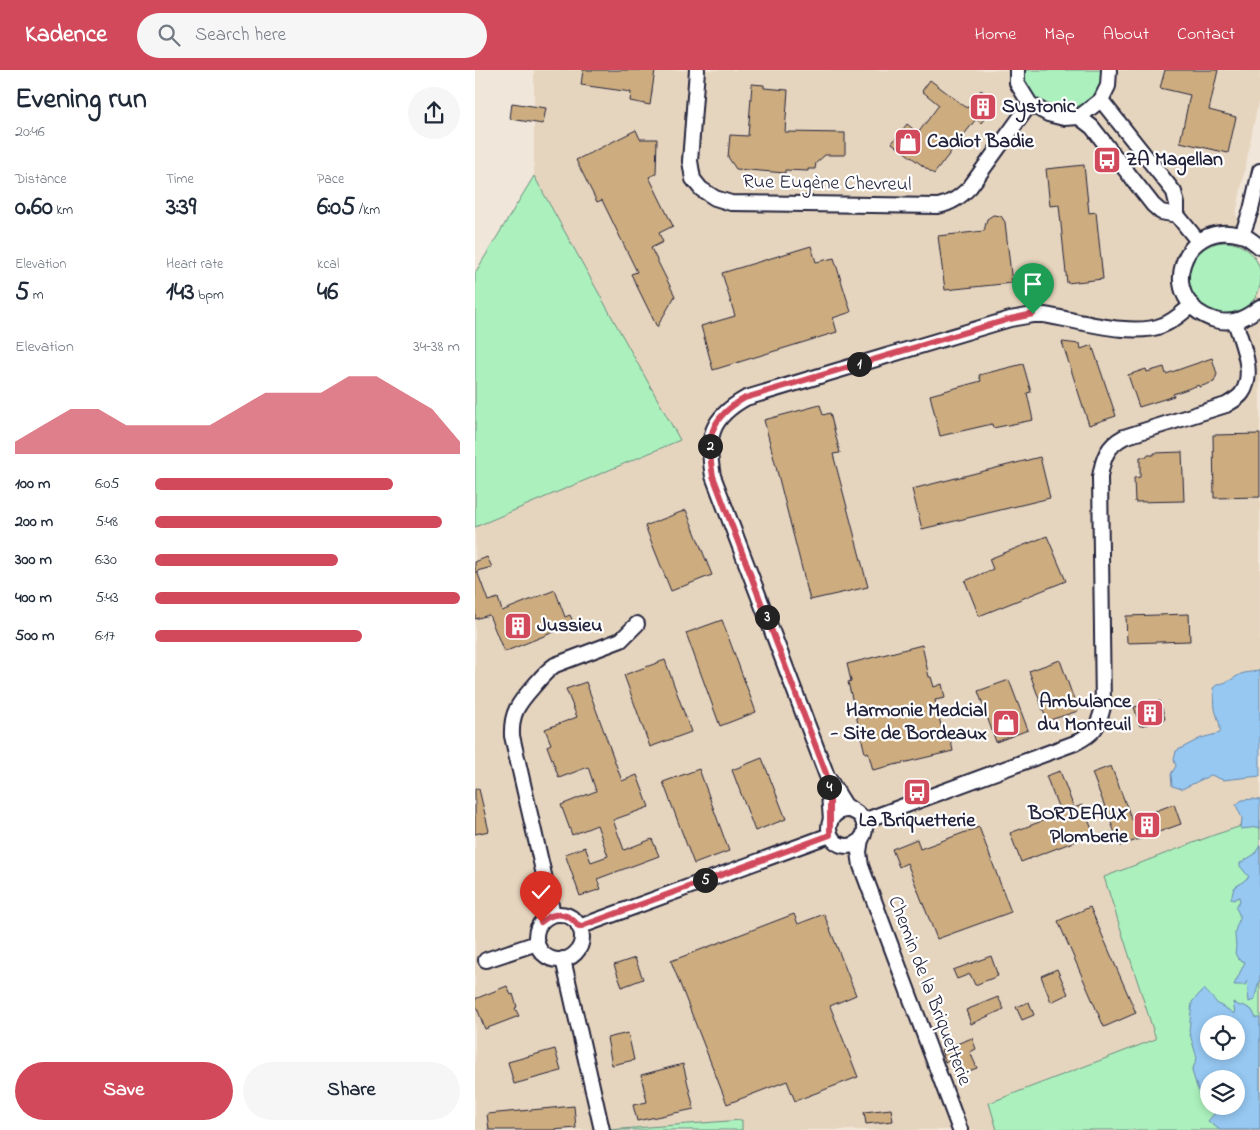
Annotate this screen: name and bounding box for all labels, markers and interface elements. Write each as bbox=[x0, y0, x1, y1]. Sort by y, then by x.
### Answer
search box bbox=[137, 13, 487, 58]
text: Kadence bbox=[25, 18, 107, 53]
icon: search bbox=[155, 21, 183, 49]
text: Search here bbox=[195, 22, 286, 49]
text: Home bbox=[975, 22, 1016, 48]
text: Map bbox=[1044, 22, 1075, 48]
text: About bbox=[1103, 22, 1149, 48]
text: Contact bbox=[1177, 22, 1235, 48]
text: Evening run bbox=[15, 80, 147, 121]
button: share bbox=[408, 87, 460, 139]
building icon: Systonic bbox=[968, 92, 998, 122]
place label: Systonic bbox=[1002, 93, 1077, 123]
text: 20:46 bbox=[15, 120, 45, 144]
shop icon: Cadiot Badie bbox=[893, 127, 923, 157]
place label: Cadiot Badie bbox=[927, 128, 1035, 157]
bus stop icon: ZA Magellan bbox=[1092, 145, 1122, 175]
place label: ZA Magellan bbox=[1126, 146, 1223, 176]
street label: Rue Eugène Chevreul bbox=[742, 168, 912, 201]
text: Distance bbox=[15, 169, 67, 190]
text: Time bbox=[166, 169, 194, 190]
text: Pace bbox=[317, 169, 344, 190]
text: 0.60 bbox=[15, 190, 53, 226]
text: 3:39 bbox=[166, 190, 196, 226]
text: 6:05 bbox=[317, 190, 355, 226]
text: km bbox=[53, 200, 73, 221]
text: /km bbox=[355, 200, 380, 221]
text: Elevation bbox=[15, 254, 66, 275]
text: Heart rate bbox=[166, 254, 223, 275]
text: kcal bbox=[317, 254, 339, 275]
pin bbox=[1012, 263, 1054, 314]
icon: arrive bbox=[1019, 270, 1047, 298]
text: 5 bbox=[15, 275, 29, 311]
text: 143 bbox=[166, 275, 195, 311]
text: 46 bbox=[317, 275, 338, 311]
text: m bbox=[29, 285, 44, 306]
text: bpm bbox=[195, 285, 224, 306]
text: Elevation bbox=[15, 335, 74, 359]
text: 34–38 m bbox=[413, 335, 460, 359]
pin: 1 bbox=[847, 352, 871, 376]
text: 1 bbox=[857, 354, 862, 375]
pin: 2 bbox=[697, 434, 723, 458]
text: 2 bbox=[707, 436, 714, 457]
text: 100 m bbox=[15, 472, 50, 496]
text: 6:05 bbox=[95, 472, 119, 496]
text: 200 m bbox=[15, 510, 53, 534]
text: 5:48 bbox=[95, 510, 118, 534]
text: 300 m bbox=[15, 548, 52, 572]
text: 6:30 bbox=[95, 548, 117, 572]
text: 400 m bbox=[15, 586, 52, 610]
text: 5:43 bbox=[95, 586, 119, 610]
pin: 3 bbox=[755, 604, 779, 630]
text: 3 bbox=[765, 607, 770, 628]
building icon: Jussieu bbox=[503, 611, 533, 641]
place label: Jussieu bbox=[537, 612, 602, 641]
text: 500 m bbox=[15, 624, 54, 648]
text: 6:17 bbox=[95, 624, 115, 648]
place label: Ambulance du Monteuil bbox=[1037, 688, 1132, 740]
place label: Harmonie Medcial - Site de Bordeaux bbox=[830, 697, 987, 749]
building icon: Ambulance du Monteuil bbox=[1135, 698, 1165, 728]
shop icon: Harmonie Medcial - Site de Bordeaux bbox=[991, 708, 1021, 738]
pin: 4 bbox=[817, 774, 841, 800]
text: 4 bbox=[827, 777, 832, 798]
bus stop icon: La Briquetterie bbox=[902, 777, 932, 807]
place label: BORDEAUX Plomberie bbox=[1027, 800, 1129, 852]
place label: La Briquetterie bbox=[859, 807, 976, 836]
building icon: BORDEAUX Plomberie bbox=[1132, 810, 1162, 840]
pin: 5 bbox=[693, 868, 717, 892]
text: 5 bbox=[701, 870, 710, 891]
pin bbox=[520, 871, 562, 922]
icon: check bbox=[527, 878, 555, 906]
street label: Chemin de la Briquetterie bbox=[879, 892, 979, 1090]
map controls bbox=[1200, 1015, 1245, 1115]
button: locate bbox=[1200, 1015, 1245, 1060]
button: Save bbox=[15, 1062, 233, 1120]
button: Share bbox=[243, 1062, 460, 1120]
button: layers bbox=[1200, 1070, 1245, 1115]

